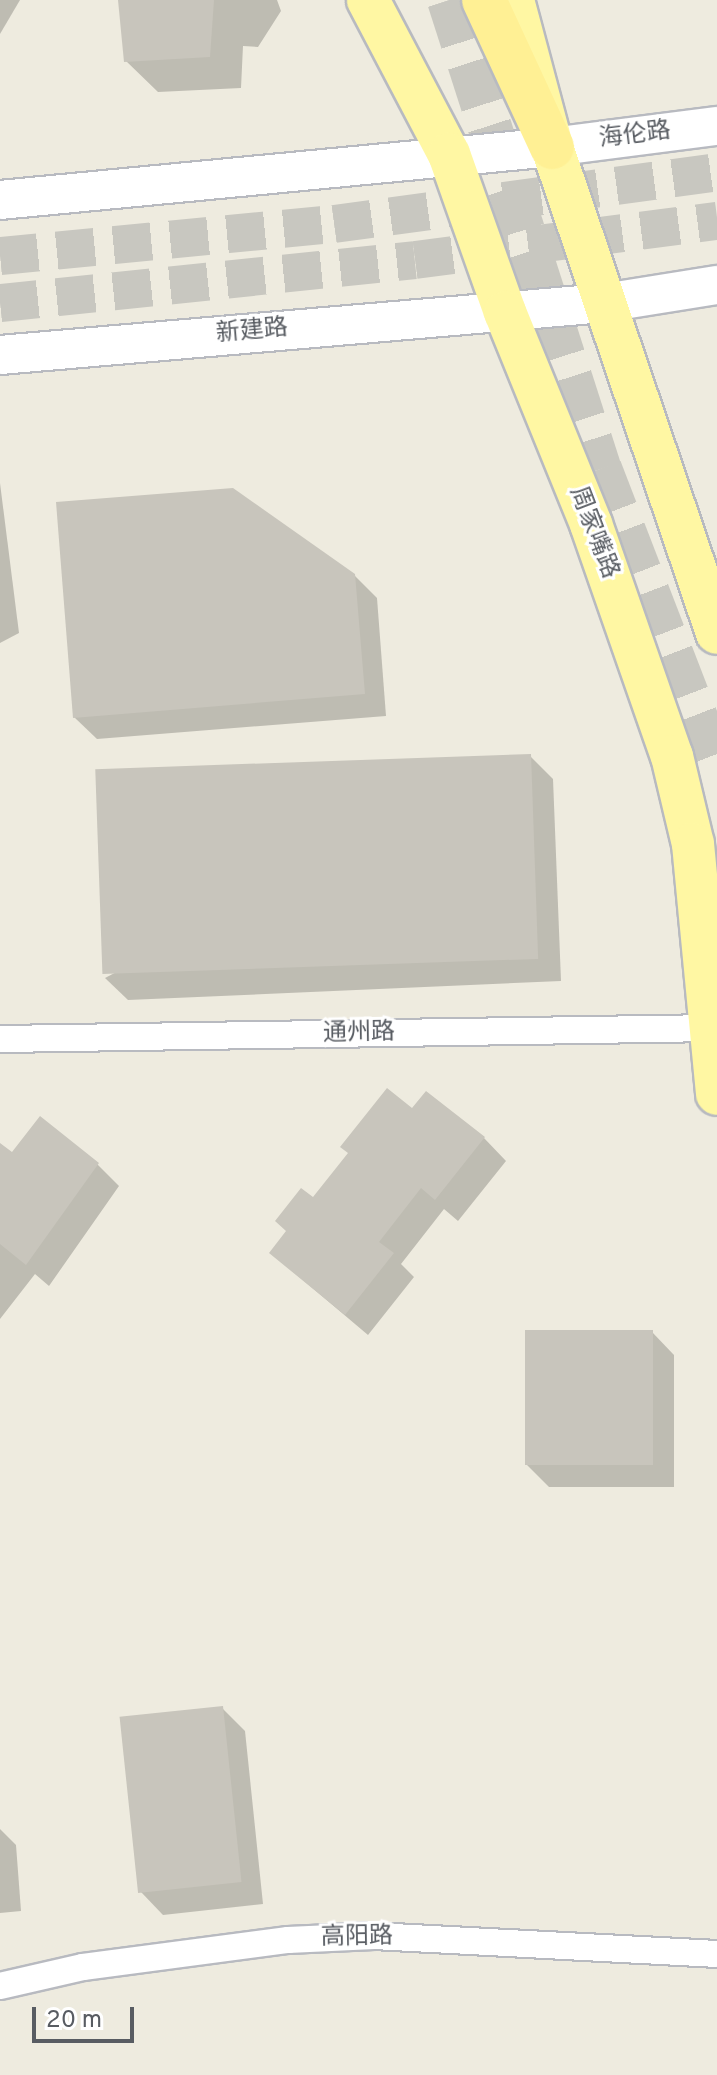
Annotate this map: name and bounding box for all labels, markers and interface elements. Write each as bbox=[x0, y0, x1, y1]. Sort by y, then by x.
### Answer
street label: 海伦路 bbox=[598, 117, 672, 155]
street label: 新建路 bbox=[215, 315, 289, 349]
street label: 周家嘴路 bbox=[562, 483, 624, 583]
street label: 通州路 bbox=[323, 1019, 395, 1049]
street label: 高阳路 bbox=[321, 1923, 393, 1953]
scale bar bbox=[36, 1991, 138, 2041]
text: 20 m bbox=[46, 2006, 102, 2036]

